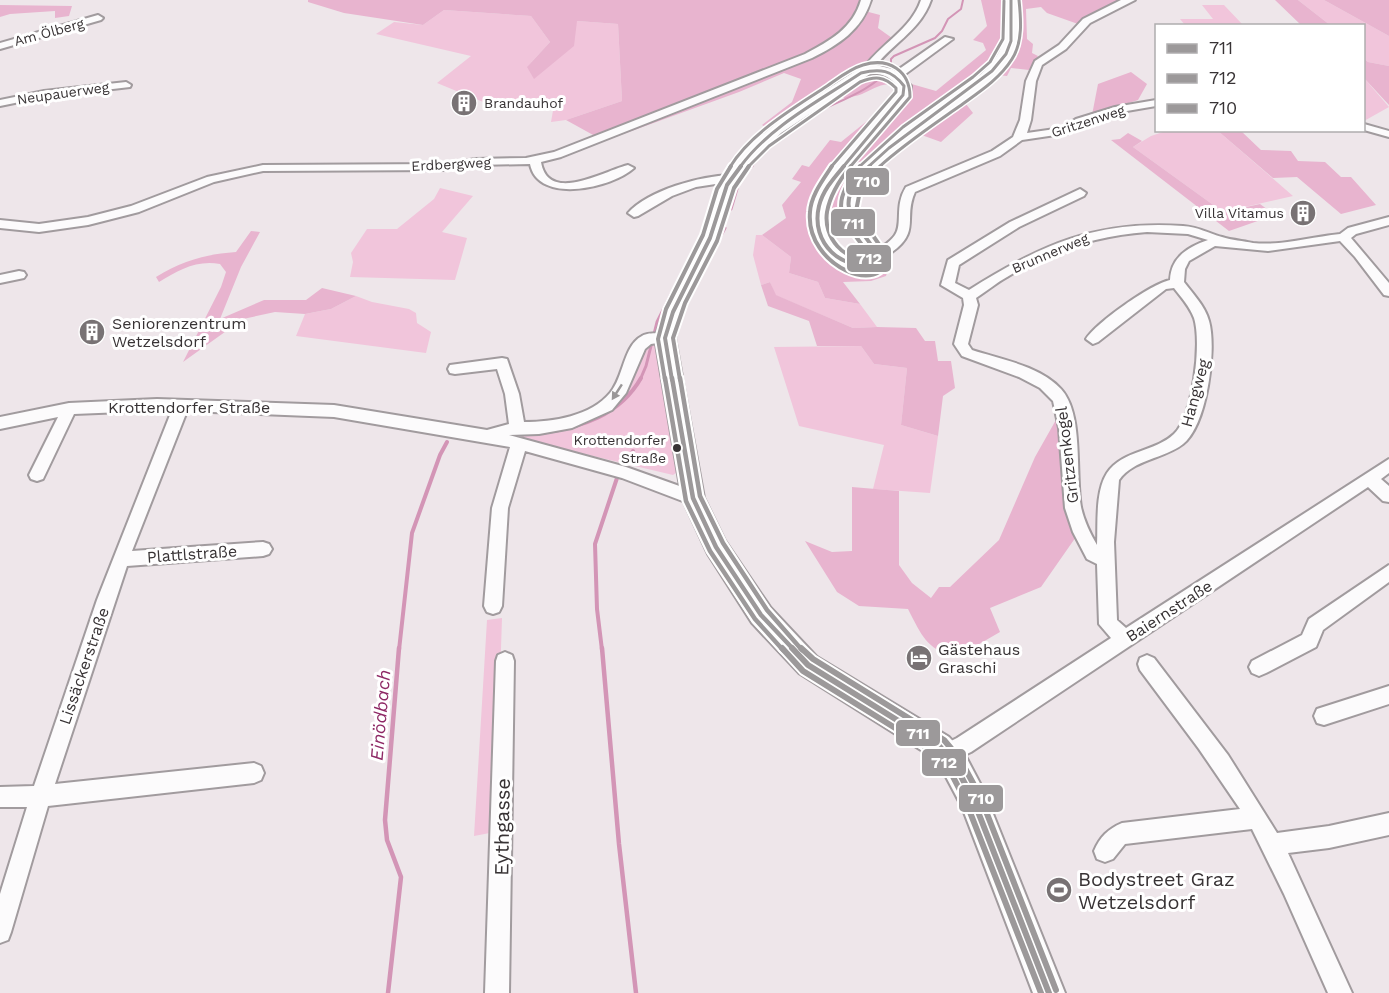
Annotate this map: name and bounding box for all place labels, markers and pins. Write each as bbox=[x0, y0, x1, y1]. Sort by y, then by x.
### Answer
building icon: Brandauhof bbox=[449, 88, 479, 118]
place label: Brandauhof bbox=[484, 95, 564, 111]
building icon: Villa Vitamus bbox=[1288, 198, 1318, 228]
place label: Villa Vitamus bbox=[1195, 205, 1284, 221]
place label: Seniorenzentrum Wetzelsdorf bbox=[112, 314, 246, 351]
building icon: Seniorenzentrum Wetzelsdorf bbox=[77, 317, 107, 347]
place label: Krottendorfer Straße bbox=[573, 432, 666, 466]
marker: Krottendorfer Straße bbox=[671, 442, 683, 454]
place label: Gästehaus Graschi bbox=[938, 640, 1020, 677]
hotel icon: Gästehaus Graschi bbox=[904, 643, 934, 673]
place label: Bodystreet Graz Wetzelsdorf bbox=[1078, 867, 1235, 914]
sports icon: Bodystreet Graz Wetzelsdorf bbox=[1044, 875, 1074, 905]

